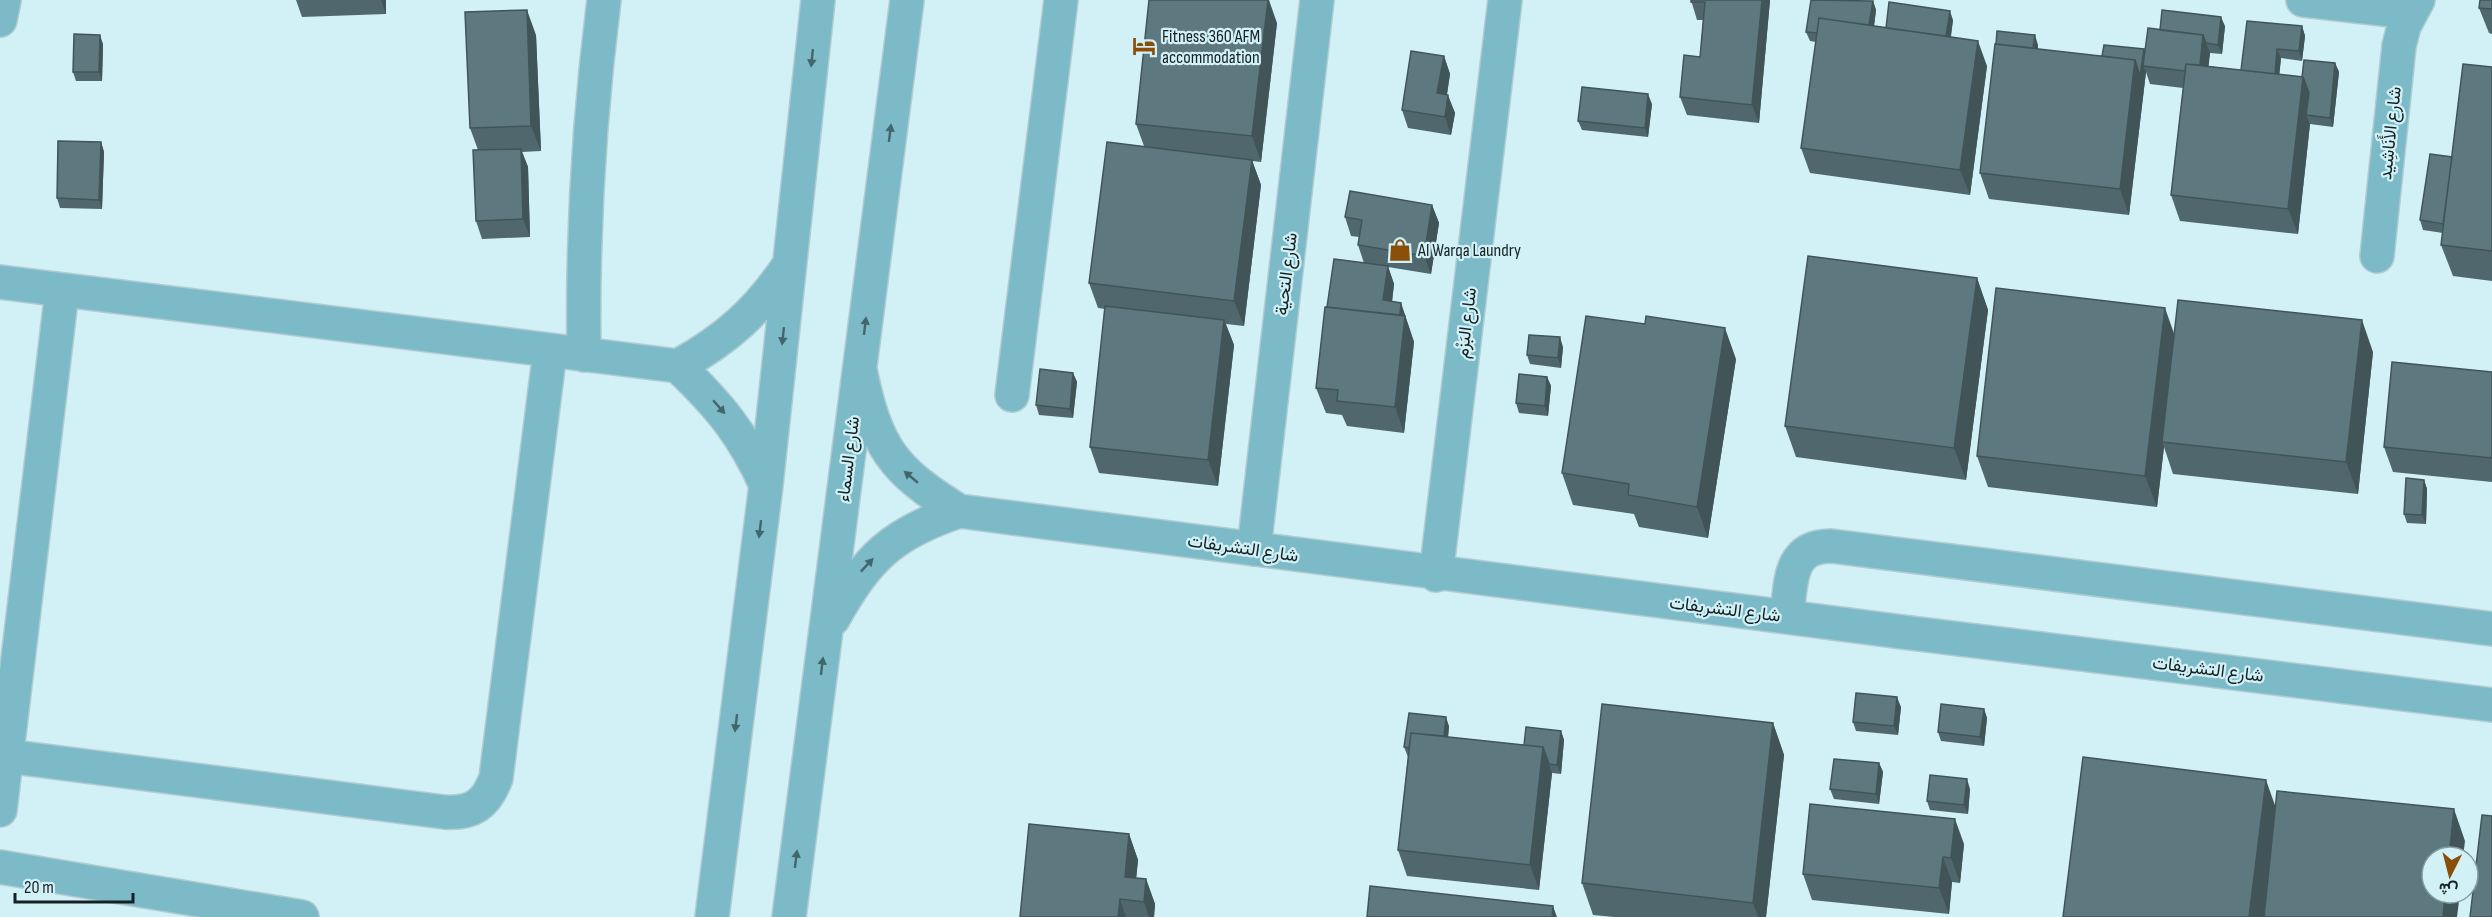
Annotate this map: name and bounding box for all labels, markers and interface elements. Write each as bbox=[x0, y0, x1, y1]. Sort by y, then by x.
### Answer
place label: Fitness 360 AFM accommodation bbox=[1162, 26, 1260, 68]
hotel icon: Fitness 360 AFM accommodation bbox=[1131, 33, 1157, 59]
one-way arrow bbox=[807, 49, 817, 68]
street label: شارع الأَنَاشِيد bbox=[2372, 85, 2407, 181]
one-way arrow bbox=[886, 123, 895, 142]
street label: شارع التحية bbox=[1271, 232, 1303, 317]
shop icon: Al Warqa Laundry bbox=[1387, 237, 1413, 263]
place label: Al Warqa Laundry bbox=[1417, 240, 1521, 261]
street label: شارع البَزْم bbox=[1452, 287, 1482, 360]
one-way arrow bbox=[861, 317, 870, 336]
one-way arrow bbox=[778, 326, 787, 345]
one-way arrow bbox=[712, 400, 726, 415]
street label: شارع السماء bbox=[833, 415, 865, 503]
one-way arrow bbox=[903, 471, 919, 484]
one-way arrow bbox=[756, 520, 765, 539]
street label: شارع التشريفات bbox=[1186, 530, 1300, 568]
one-way arrow bbox=[860, 559, 874, 573]
street label: شارع التشريفات bbox=[1668, 592, 1782, 628]
street label: شارع التشريفات bbox=[2151, 652, 2265, 688]
one-way arrow bbox=[817, 656, 826, 675]
one-way arrow bbox=[731, 713, 741, 732]
north arrow bbox=[2420, 845, 2480, 905]
one-way arrow bbox=[792, 849, 801, 868]
scale bar bbox=[15, 866, 134, 904]
text: 20 m bbox=[24, 877, 54, 898]
text: ش bbox=[2438, 878, 2459, 899]

